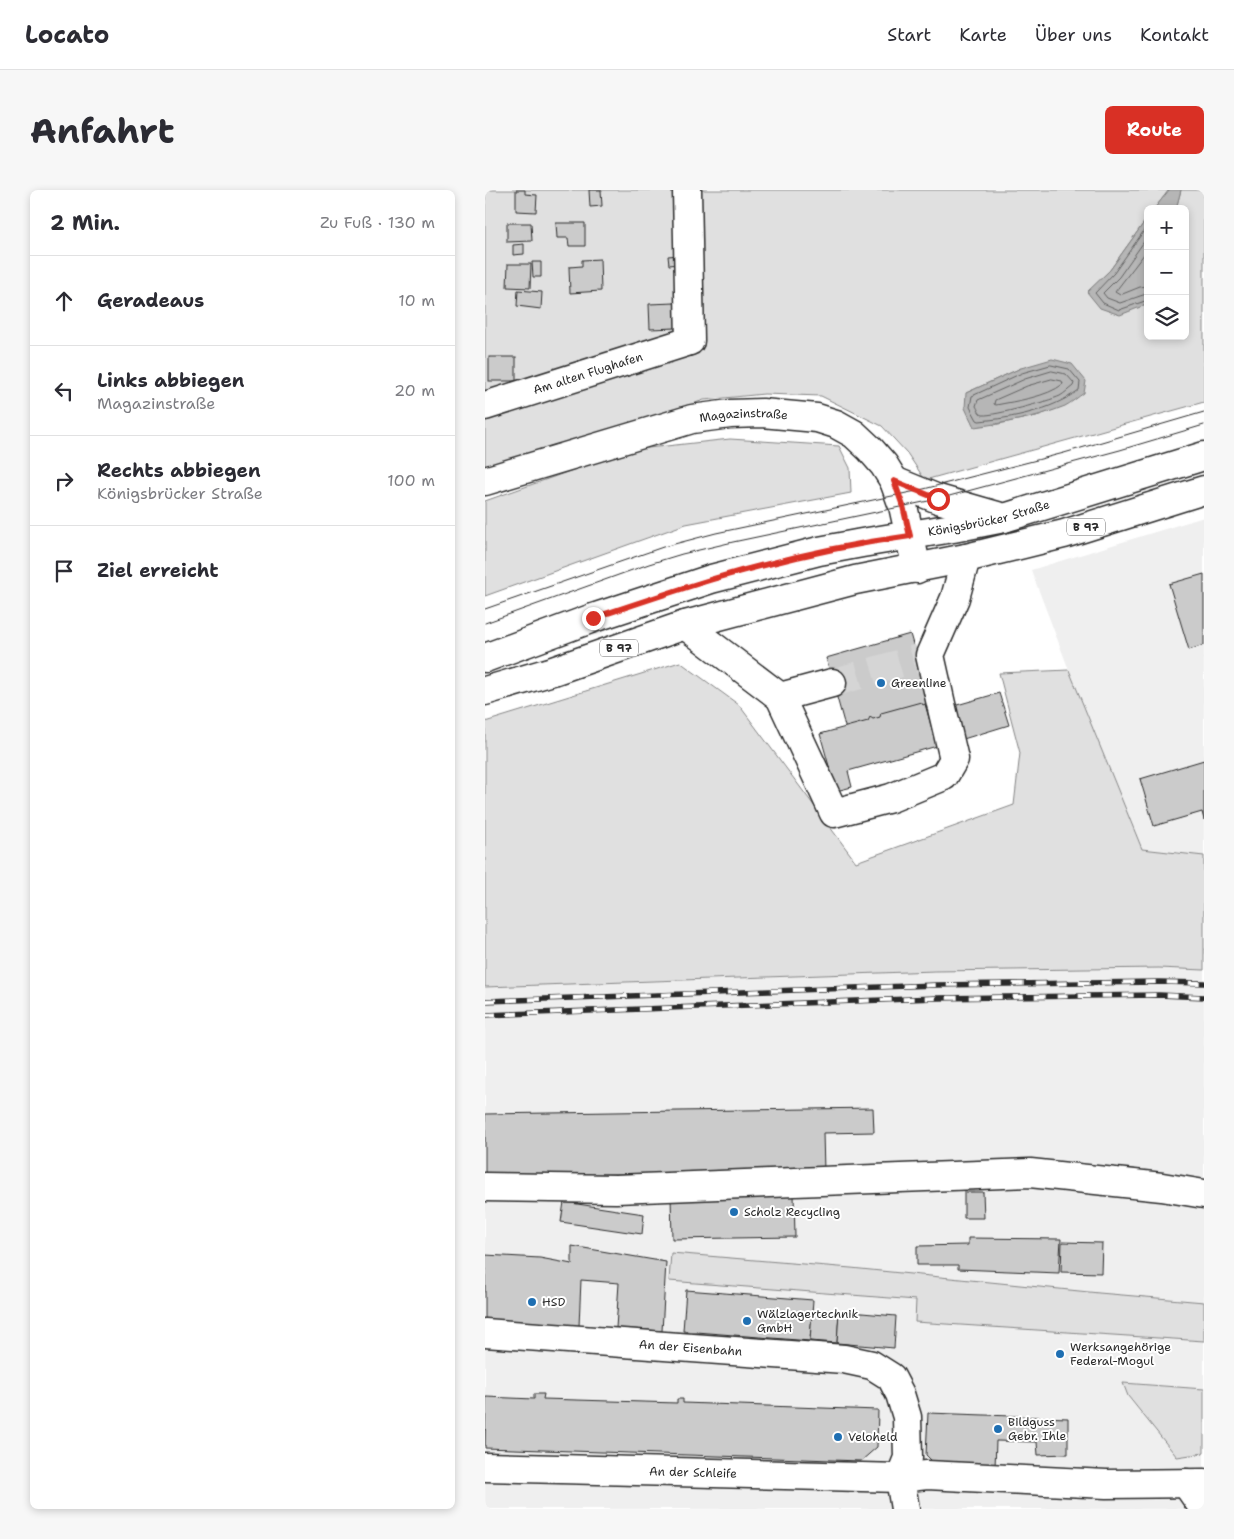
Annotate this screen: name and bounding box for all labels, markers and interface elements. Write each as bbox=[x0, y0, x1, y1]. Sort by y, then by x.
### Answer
text: Locato bbox=[25, 19, 109, 51]
text: Start bbox=[887, 23, 931, 47]
text: Karte bbox=[959, 23, 1007, 47]
text: Über uns bbox=[1035, 23, 1112, 47]
text: Kontakt bbox=[1140, 23, 1209, 47]
button: Route bbox=[1105, 106, 1204, 154]
text: Anfahrt bbox=[30, 107, 174, 154]
map controls bbox=[1144, 205, 1189, 340]
button: + bbox=[1144, 205, 1189, 250]
text: 2 Min. bbox=[50, 209, 120, 237]
text: Zu Fuß · 130 m bbox=[320, 212, 435, 233]
button: − bbox=[1144, 250, 1189, 295]
icon: ahead bbox=[50, 287, 78, 315]
text: Geradeaus bbox=[97, 288, 204, 313]
text: 10 m bbox=[398, 290, 435, 311]
button: layers bbox=[1144, 295, 1189, 340]
street label: Am alten Flughafen bbox=[531, 349, 645, 398]
text: Links abbiegen bbox=[97, 368, 244, 393]
icon: left bbox=[50, 377, 78, 405]
text: 20 m bbox=[394, 380, 435, 401]
text: Magazinstraße bbox=[97, 393, 215, 414]
street label: Magazinstraße bbox=[698, 405, 789, 426]
text: Rechts abbiegen bbox=[97, 458, 261, 483]
icon: right bbox=[50, 467, 78, 495]
text: 100 m bbox=[387, 470, 435, 491]
text: Königsbrücker Straße bbox=[97, 483, 263, 504]
route start bbox=[927, 488, 950, 511]
street label: Königsbrücker Straße bbox=[927, 496, 1052, 540]
road number: B 97 bbox=[1067, 518, 1105, 536]
icon: arrive bbox=[50, 557, 78, 585]
text: Ziel erreicht bbox=[97, 558, 218, 583]
route end bbox=[582, 607, 605, 630]
road number: B 97 bbox=[600, 639, 638, 656]
place label: Greenline bbox=[891, 675, 947, 691]
marker: Greenline bbox=[875, 677, 887, 689]
place label: Scholz Recycling bbox=[744, 1204, 840, 1220]
marker: Scholz Recycling bbox=[728, 1206, 740, 1218]
place label: HSD bbox=[542, 1294, 565, 1310]
marker: HSD bbox=[526, 1296, 538, 1308]
place label: Wälzlagertechnik GmbH bbox=[757, 1306, 858, 1336]
marker: Wälzlagertechnik GmbH bbox=[741, 1315, 753, 1327]
street label: An der Eisenbahn bbox=[638, 1336, 743, 1360]
place label: Werksangehörige Federal-Mogul bbox=[1070, 1339, 1171, 1369]
marker: Werksangehörige Federal-Mogul bbox=[1054, 1348, 1066, 1360]
place label: Bildguss Gebr. Ihle bbox=[1008, 1414, 1066, 1444]
marker: Bildguss Gebr. Ihle bbox=[992, 1423, 1004, 1435]
place label: Veloheld bbox=[848, 1429, 898, 1445]
marker: Veloheld bbox=[832, 1431, 844, 1443]
street label: An der Schleife bbox=[649, 1463, 737, 1482]

